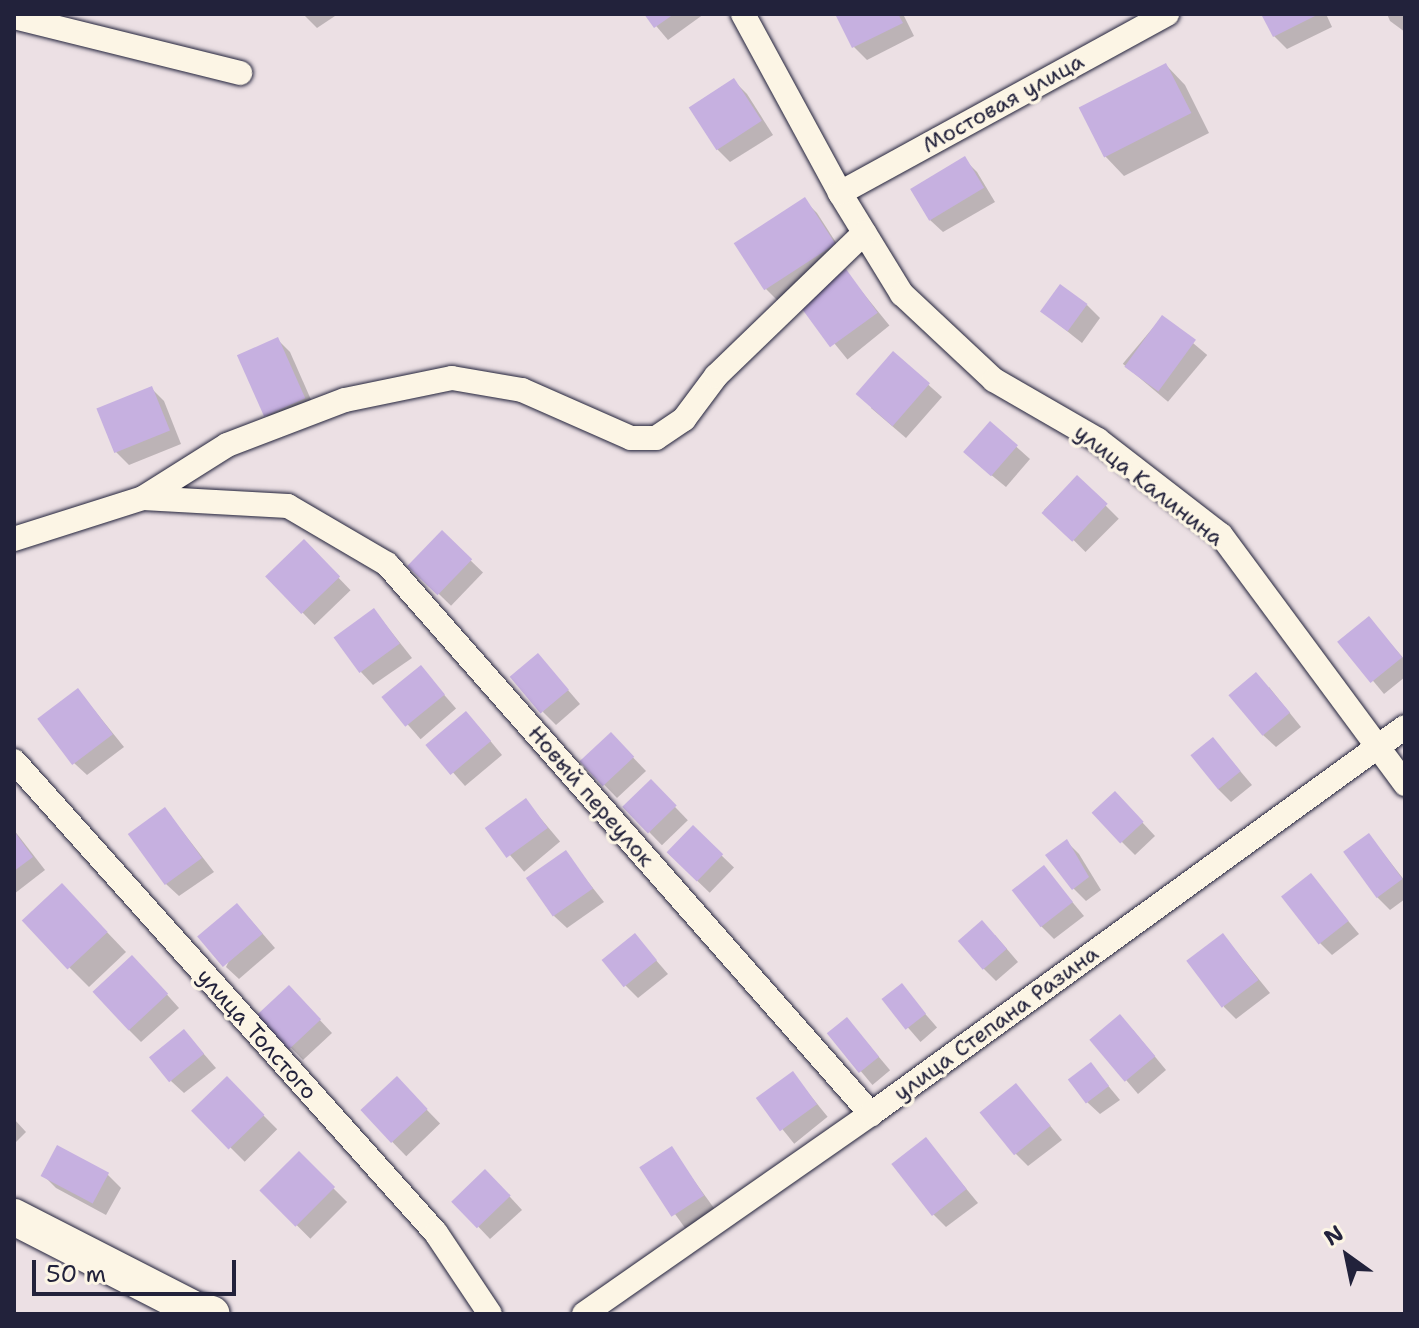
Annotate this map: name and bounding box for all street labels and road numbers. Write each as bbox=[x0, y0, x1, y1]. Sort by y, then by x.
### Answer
street label: Мостовая улица bbox=[918, 48, 1088, 158]
street label: улица Калинина bbox=[1069, 419, 1229, 551]
street label: Новый переулок bbox=[523, 720, 659, 872]
street label: улица Степана Разина bbox=[889, 940, 1103, 1106]
street label: улица Толстого bbox=[191, 963, 323, 1105]

